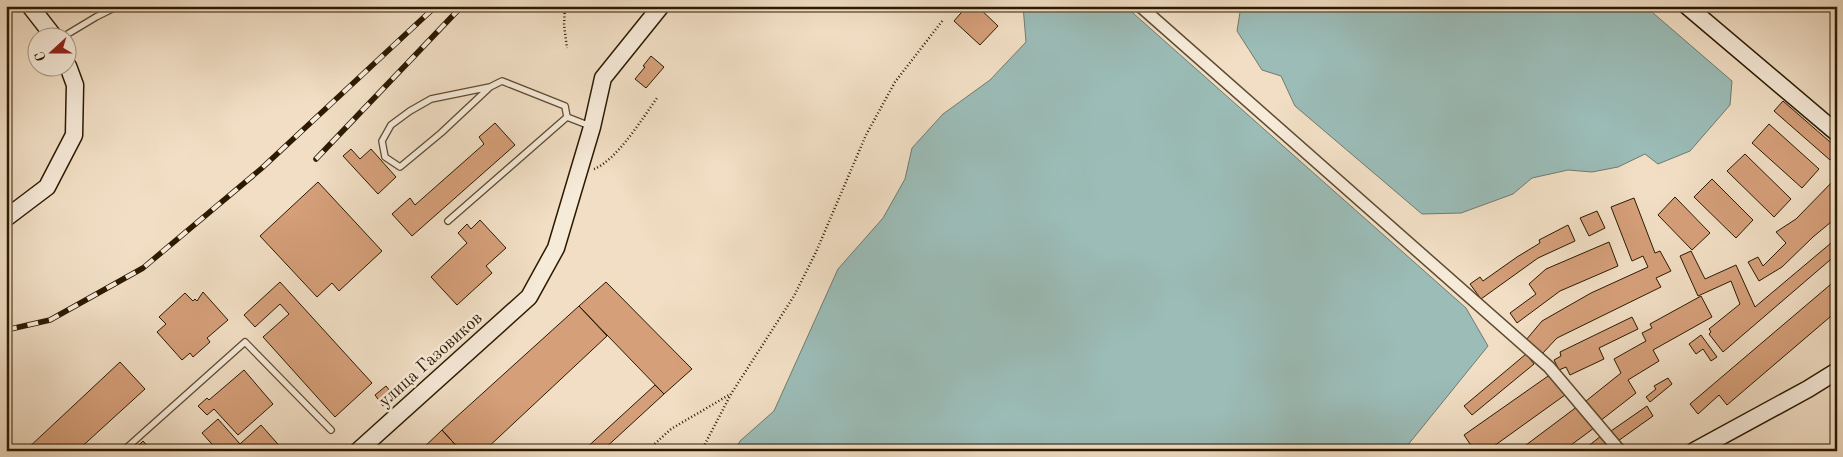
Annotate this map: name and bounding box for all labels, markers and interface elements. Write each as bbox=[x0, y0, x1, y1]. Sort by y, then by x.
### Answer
north arrow bbox=[28, 28, 78, 78]
text: С bbox=[33, 49, 49, 63]
street label: улица Газовиков bbox=[375, 309, 486, 411]

